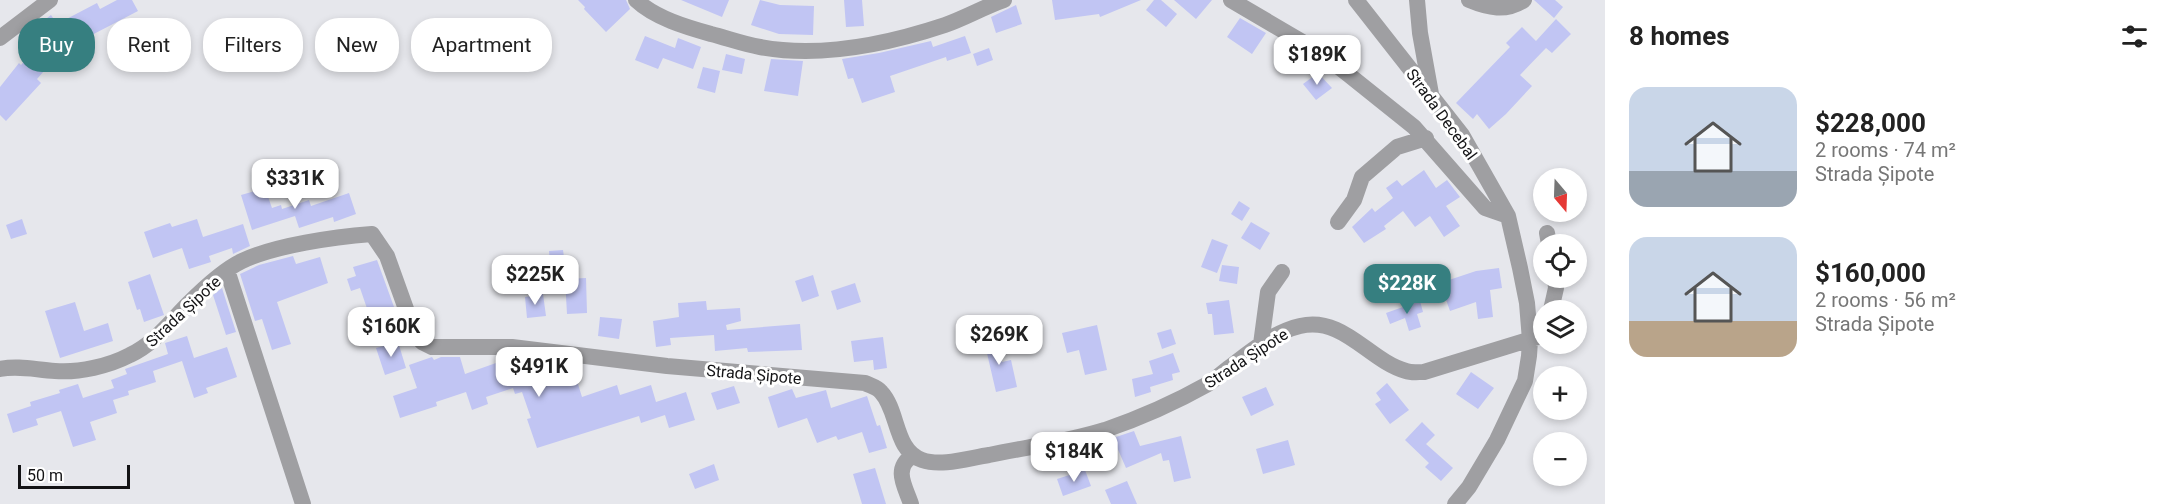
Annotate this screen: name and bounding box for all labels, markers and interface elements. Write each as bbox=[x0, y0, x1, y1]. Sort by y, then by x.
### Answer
chip: Buy bbox=[18, 18, 95, 72]
chip: Rent bbox=[107, 18, 191, 72]
chip: Filters bbox=[203, 18, 303, 72]
chip: New bbox=[315, 18, 399, 72]
chip: Apartment bbox=[411, 18, 552, 72]
icon: filters bbox=[2118, 20, 2151, 53]
text: 8 homes bbox=[1629, 21, 1730, 51]
pin: $189K bbox=[1275, 35, 1359, 86]
text: $189K bbox=[1288, 42, 1346, 66]
street label: Strada Decebal bbox=[1402, 65, 1481, 163]
text: $228,000 bbox=[1815, 108, 1926, 138]
icon: home bbox=[1677, 111, 1749, 183]
text: 2 rooms · 74 m² bbox=[1815, 138, 1956, 162]
pin: $331K bbox=[253, 159, 337, 210]
text: Strada Șipote bbox=[1815, 162, 1934, 186]
text: $331K bbox=[266, 166, 324, 190]
north arrow bbox=[1533, 168, 1587, 222]
map controls bbox=[1533, 168, 1587, 486]
button: locate bbox=[1533, 234, 1587, 288]
pin: $225K bbox=[493, 255, 577, 306]
text: $160,000 bbox=[1815, 258, 1926, 288]
icon: home bbox=[1677, 261, 1749, 333]
text: $225K bbox=[506, 262, 564, 286]
pin: $228K bbox=[1365, 264, 1449, 315]
text: $228K bbox=[1378, 271, 1436, 295]
street label: Strada Șipote bbox=[142, 272, 225, 352]
text: 2 rooms · 56 m² bbox=[1815, 288, 1956, 312]
button: layers bbox=[1533, 300, 1587, 354]
pin: $160K bbox=[349, 307, 433, 358]
text: Strada Șipote bbox=[1815, 312, 1934, 336]
text: $160K bbox=[362, 314, 420, 338]
pin: $269K bbox=[957, 315, 1041, 366]
text: $269K bbox=[970, 322, 1028, 346]
street label: Strada Șipote bbox=[1201, 324, 1292, 393]
pin: $491K bbox=[497, 347, 581, 398]
text: $491K bbox=[510, 354, 568, 378]
street label: Strada Șipote bbox=[705, 361, 802, 389]
button: + bbox=[1533, 366, 1587, 420]
pin: $184K bbox=[1032, 432, 1116, 483]
button: − bbox=[1533, 432, 1587, 486]
text: $184K bbox=[1045, 439, 1103, 463]
scale bar bbox=[18, 462, 130, 490]
text: 50 m bbox=[27, 466, 63, 485]

